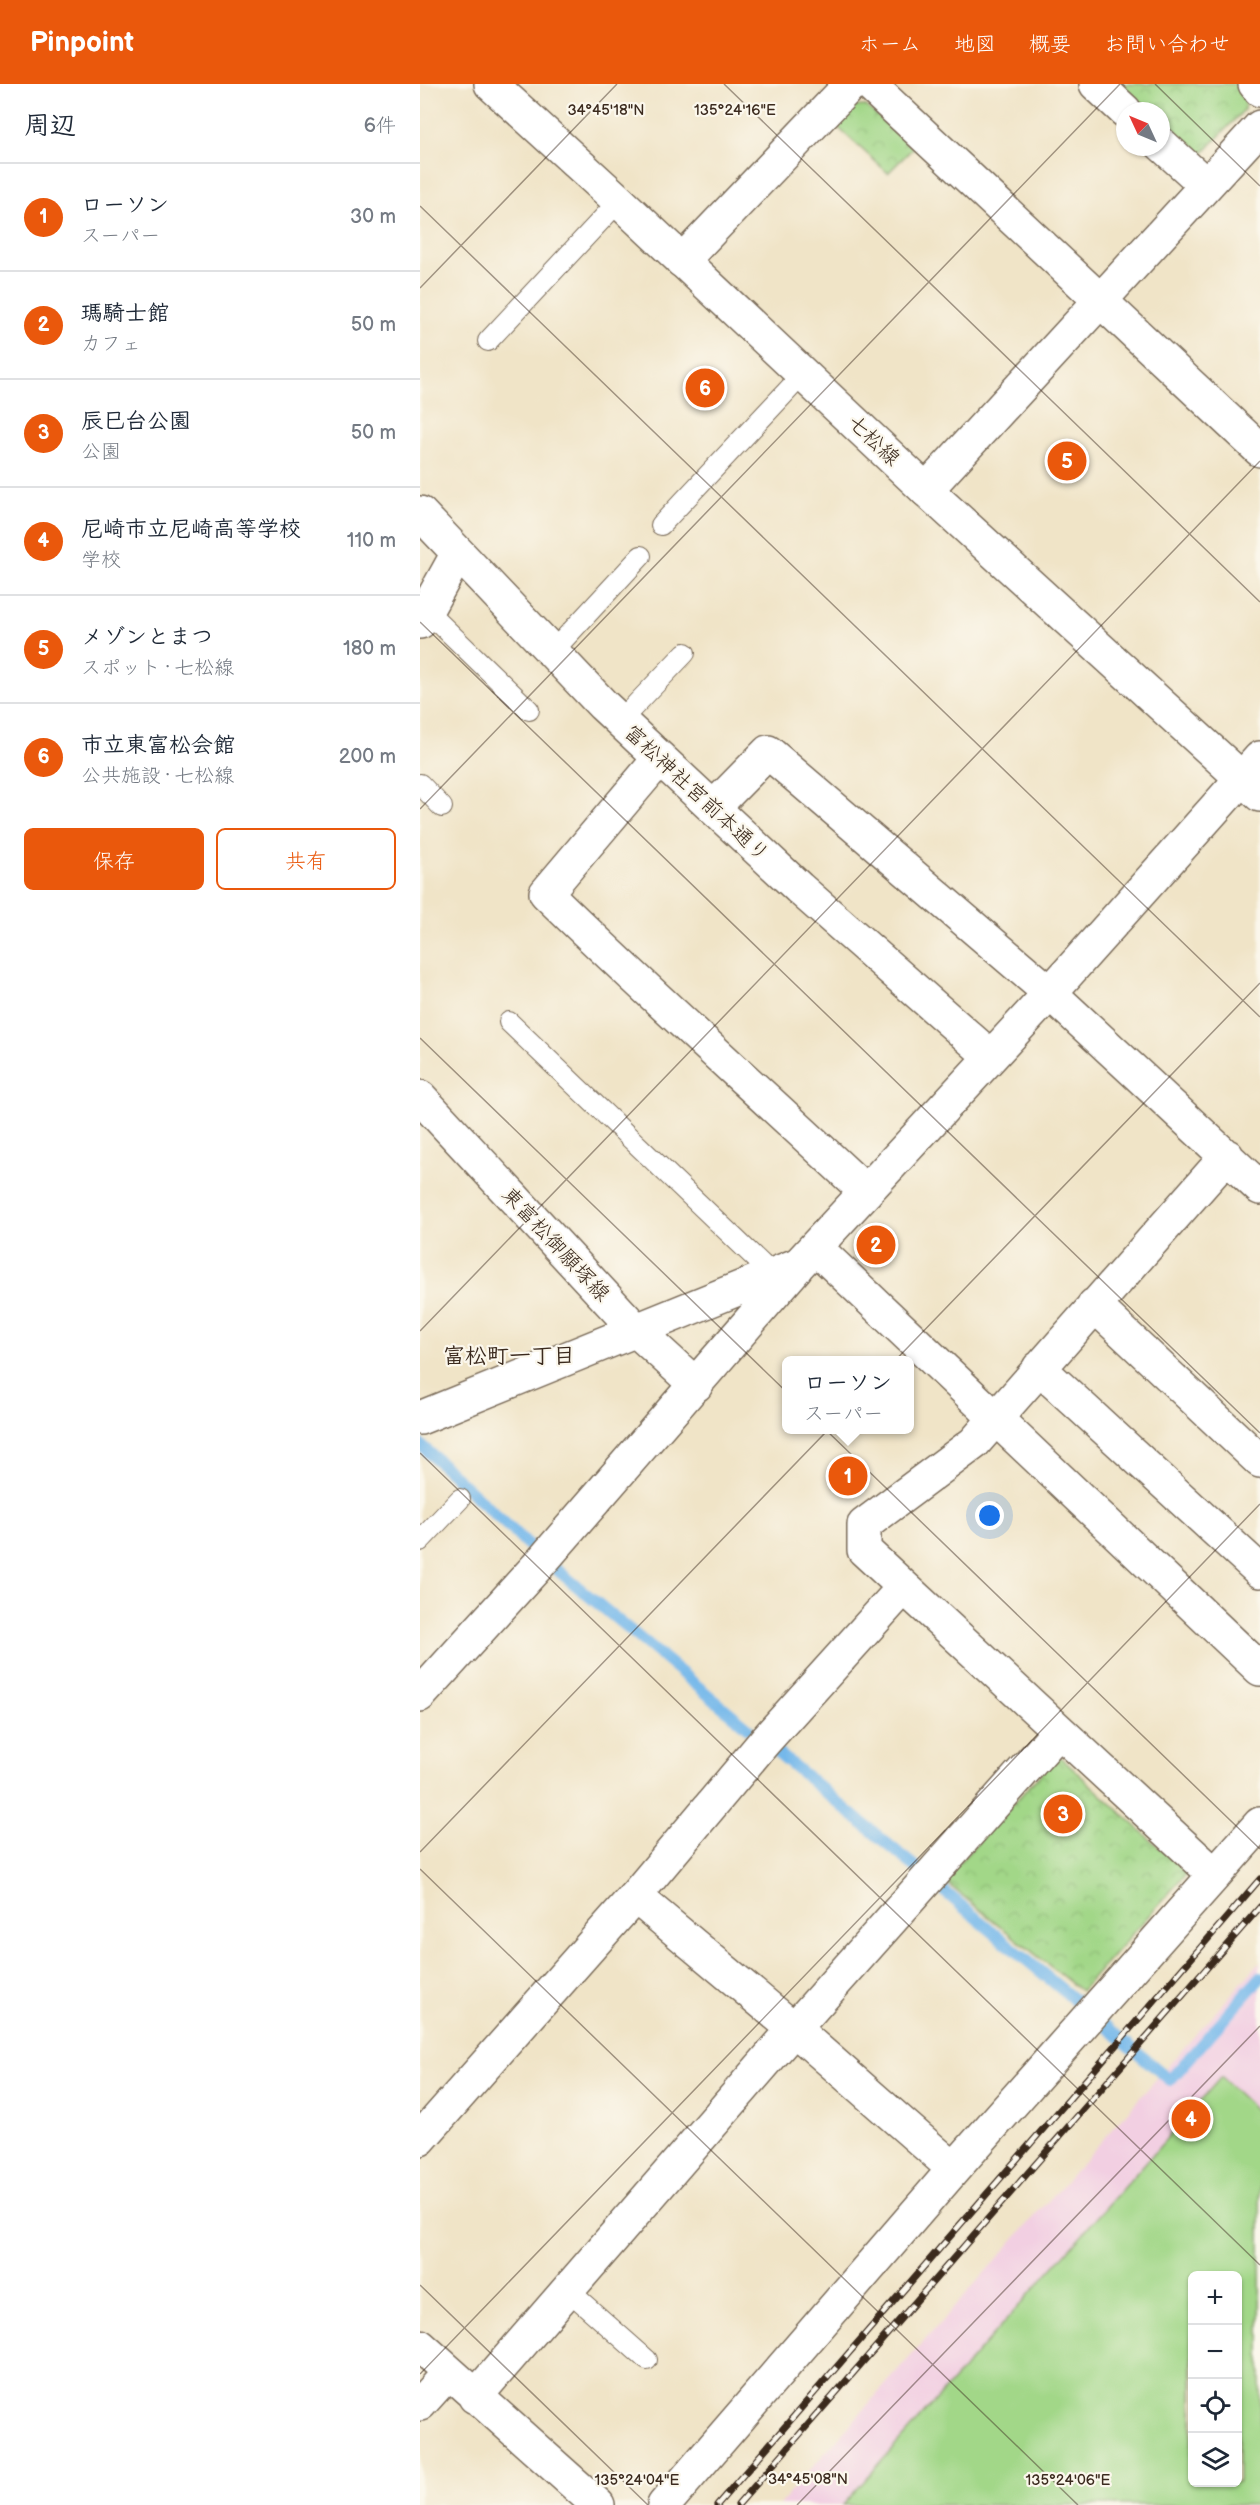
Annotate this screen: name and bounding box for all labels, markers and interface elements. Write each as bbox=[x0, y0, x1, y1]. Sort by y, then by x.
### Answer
text: Pinpoint bbox=[30, 26, 134, 59]
text: ホーム bbox=[859, 32, 921, 57]
text: 地図 bbox=[954, 32, 996, 57]
text: 概要 bbox=[1029, 32, 1071, 57]
text: お問い合わせ bbox=[1104, 32, 1230, 57]
text: 34°45'18"N bbox=[567, 101, 645, 120]
text: 135°24'16"E bbox=[694, 101, 776, 120]
north arrow bbox=[1116, 102, 1170, 156]
text: 周辺 bbox=[24, 111, 76, 142]
text: 6件 bbox=[364, 114, 396, 138]
text: ローソン bbox=[81, 192, 169, 219]
text: 1 bbox=[39, 205, 48, 229]
text: 30 m bbox=[350, 205, 396, 229]
text: スーパー bbox=[81, 224, 160, 248]
text: 瑪騎士館 bbox=[81, 300, 169, 327]
text: 2 bbox=[38, 313, 49, 337]
text: 50 m bbox=[351, 313, 396, 337]
text: カフェ bbox=[81, 332, 141, 356]
pin: 6 bbox=[686, 366, 724, 410]
text: 辰巳台公園 bbox=[81, 408, 191, 435]
street label: 七松線 bbox=[842, 409, 905, 471]
text: 3 bbox=[38, 421, 49, 445]
text: 50 m bbox=[351, 421, 396, 445]
pin: 5 bbox=[1048, 438, 1086, 484]
text: 公園 bbox=[81, 440, 121, 464]
text: 尼崎市立尼崎高等学校 bbox=[81, 516, 301, 543]
text: 4 bbox=[38, 529, 49, 553]
text: 110 m bbox=[347, 529, 396, 553]
text: 学校 bbox=[81, 548, 121, 572]
text: メゾンとまつ bbox=[81, 624, 213, 651]
text: 5 bbox=[38, 637, 49, 661]
text: 180 m bbox=[343, 637, 396, 661]
text: スポット · 七松線 bbox=[81, 656, 234, 680]
street label: 富松神社宮前本通り bbox=[619, 720, 774, 867]
text: 市立東富松会館 bbox=[81, 732, 235, 759]
text: 6 bbox=[37, 745, 50, 769]
text: 200 m bbox=[339, 745, 396, 769]
text: 公共施設 · 七松線 bbox=[81, 764, 234, 788]
button: 保存 bbox=[24, 828, 204, 890]
button: 共有 bbox=[216, 828, 396, 890]
street label: 東富松御願塚線 bbox=[496, 1182, 615, 1307]
pin: 2 bbox=[856, 1222, 896, 1268]
district label: 富松町一丁目 bbox=[443, 1343, 575, 1370]
popup bbox=[782, 1356, 914, 1434]
text: ローソン bbox=[804, 1370, 892, 1397]
text: スーパー bbox=[804, 1402, 883, 1426]
pin: 1 bbox=[828, 1454, 868, 1498]
your location bbox=[975, 1501, 1004, 1530]
pin: 3 bbox=[1044, 1792, 1082, 1836]
pin: 4 bbox=[1172, 2096, 1210, 2142]
map controls bbox=[1188, 2271, 1242, 2487]
button: + bbox=[1188, 2271, 1242, 2325]
button: − bbox=[1188, 2325, 1242, 2379]
button: locate bbox=[1188, 2379, 1242, 2433]
button: layers bbox=[1188, 2433, 1242, 2487]
text: 34°45'08"N bbox=[768, 2470, 848, 2489]
text: 135°24'04"E bbox=[595, 2471, 680, 2490]
text: 135°24'06"E bbox=[1026, 2471, 1111, 2490]

